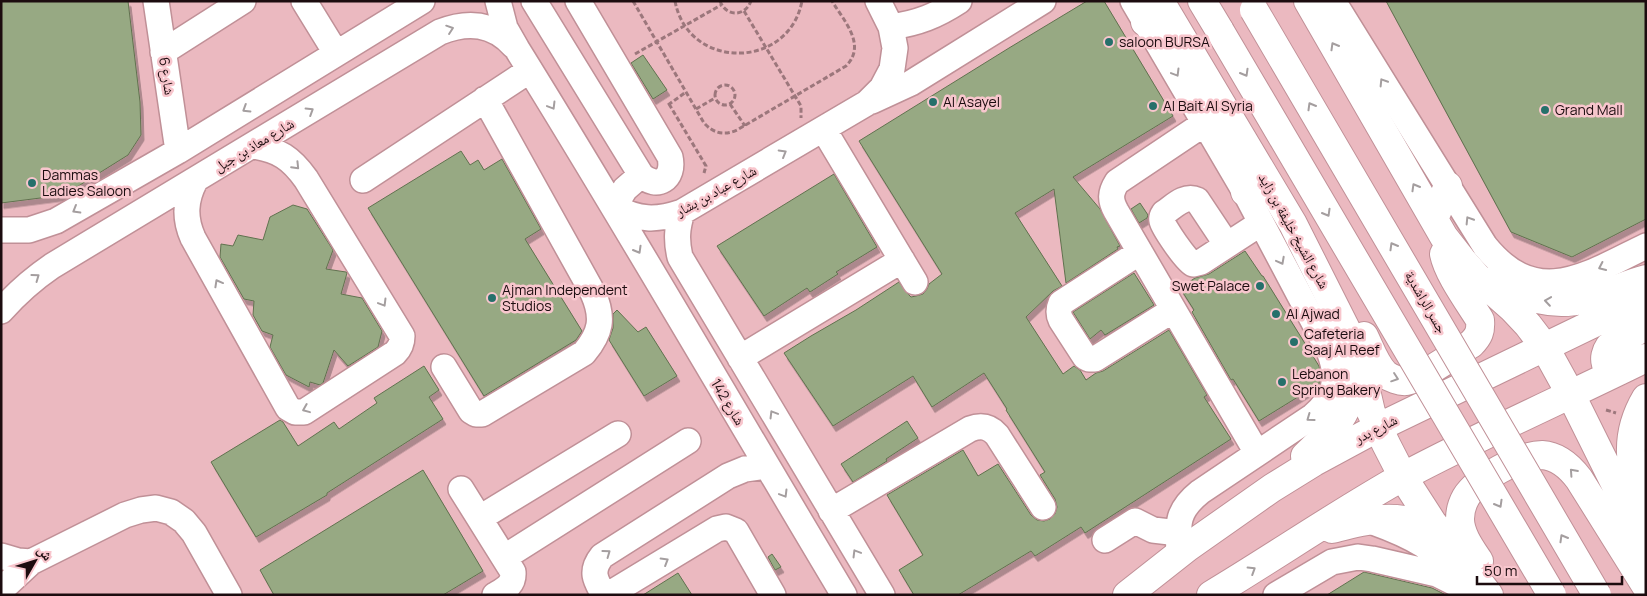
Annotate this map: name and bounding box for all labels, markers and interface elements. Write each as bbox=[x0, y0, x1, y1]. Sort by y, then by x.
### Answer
one-way arrow bbox=[445, 25, 454, 35]
place label: saloon BURSA bbox=[1119, 32, 1210, 51]
marker: saloon BURSA bbox=[1103, 36, 1115, 48]
one-way arrow bbox=[1330, 43, 1340, 52]
street label: شارع 6 bbox=[154, 56, 180, 96]
one-way arrow bbox=[1169, 68, 1179, 77]
one-way arrow bbox=[1239, 68, 1249, 77]
one-way arrow bbox=[1380, 79, 1389, 88]
place label: Al Asayel bbox=[943, 92, 1000, 111]
marker: Al Asayel bbox=[927, 96, 939, 108]
place label: Al Bait Al Syria bbox=[1163, 96, 1253, 115]
marker: Al Bait Al Syria bbox=[1147, 100, 1159, 112]
place label: Grand Mall bbox=[1555, 100, 1623, 119]
one-way arrow bbox=[546, 101, 556, 110]
one-way arrow bbox=[242, 102, 251, 112]
one-way arrow bbox=[1307, 103, 1317, 112]
marker: Grand Mall bbox=[1539, 104, 1551, 116]
one-way arrow bbox=[304, 107, 313, 117]
street label: شارع معاذ بن جبل bbox=[210, 113, 298, 177]
one-way arrow bbox=[778, 149, 787, 159]
one-way arrow bbox=[290, 160, 299, 169]
street label: شارع عباد بن بشار bbox=[671, 161, 760, 222]
place label: Dammas Ladies Saloon bbox=[42, 165, 131, 200]
street label: شارع الشيخ خليفة بن زايد bbox=[1254, 170, 1334, 292]
marker: Dammas Ladies Saloon bbox=[26, 177, 38, 189]
one-way arrow bbox=[1412, 184, 1422, 193]
one-way arrow bbox=[72, 203, 81, 213]
one-way arrow bbox=[1321, 208, 1331, 217]
one-way arrow bbox=[1466, 217, 1475, 226]
one-way arrow bbox=[1389, 243, 1399, 252]
one-way arrow bbox=[632, 244, 642, 253]
one-way arrow bbox=[1275, 255, 1285, 264]
one-way arrow bbox=[1598, 261, 1607, 272]
street label: جسر الراشدية bbox=[1401, 267, 1452, 336]
one-way arrow bbox=[30, 274, 40, 283]
place label: Swet Palace bbox=[1172, 276, 1250, 295]
one-way arrow bbox=[215, 280, 225, 289]
place label: Ajman Independent Studios bbox=[502, 280, 628, 315]
marker: Swet Palace bbox=[1254, 280, 1266, 292]
marker: Ajman Independent Studios bbox=[486, 292, 498, 304]
one-way arrow bbox=[1544, 296, 1552, 307]
one-way arrow bbox=[376, 298, 386, 307]
place label: Al Ajwad bbox=[1286, 304, 1340, 323]
marker: Al Ajwad bbox=[1270, 308, 1282, 320]
place label: Cafeteria Saaj Al Reef bbox=[1304, 324, 1380, 359]
marker: Cafeteria Saaj Al Reef bbox=[1288, 336, 1300, 348]
place label: Lebanon Spring Bakery bbox=[1292, 364, 1381, 399]
one-way arrow bbox=[1391, 372, 1399, 382]
street label: شارع 142 bbox=[706, 375, 750, 429]
marker: Lebanon Spring Bakery bbox=[1276, 376, 1288, 388]
one-way arrow bbox=[302, 402, 311, 413]
one-way arrow bbox=[769, 410, 779, 419]
street label: شارع بدر bbox=[1350, 410, 1401, 449]
one-way arrow bbox=[1306, 412, 1316, 421]
one-way arrow bbox=[1569, 468, 1578, 477]
one-way arrow bbox=[778, 489, 788, 498]
one-way arrow bbox=[1492, 499, 1502, 508]
one-way arrow bbox=[1560, 534, 1570, 543]
north arrow bbox=[10, 536, 60, 586]
text: ش bbox=[33, 541, 58, 564]
one-way arrow bbox=[601, 550, 611, 559]
one-way arrow bbox=[853, 550, 862, 559]
scale bar bbox=[1477, 554, 1622, 586]
one-way arrow bbox=[659, 557, 668, 567]
text: 50 m bbox=[1484, 560, 1518, 581]
one-way arrow bbox=[1247, 566, 1256, 576]

